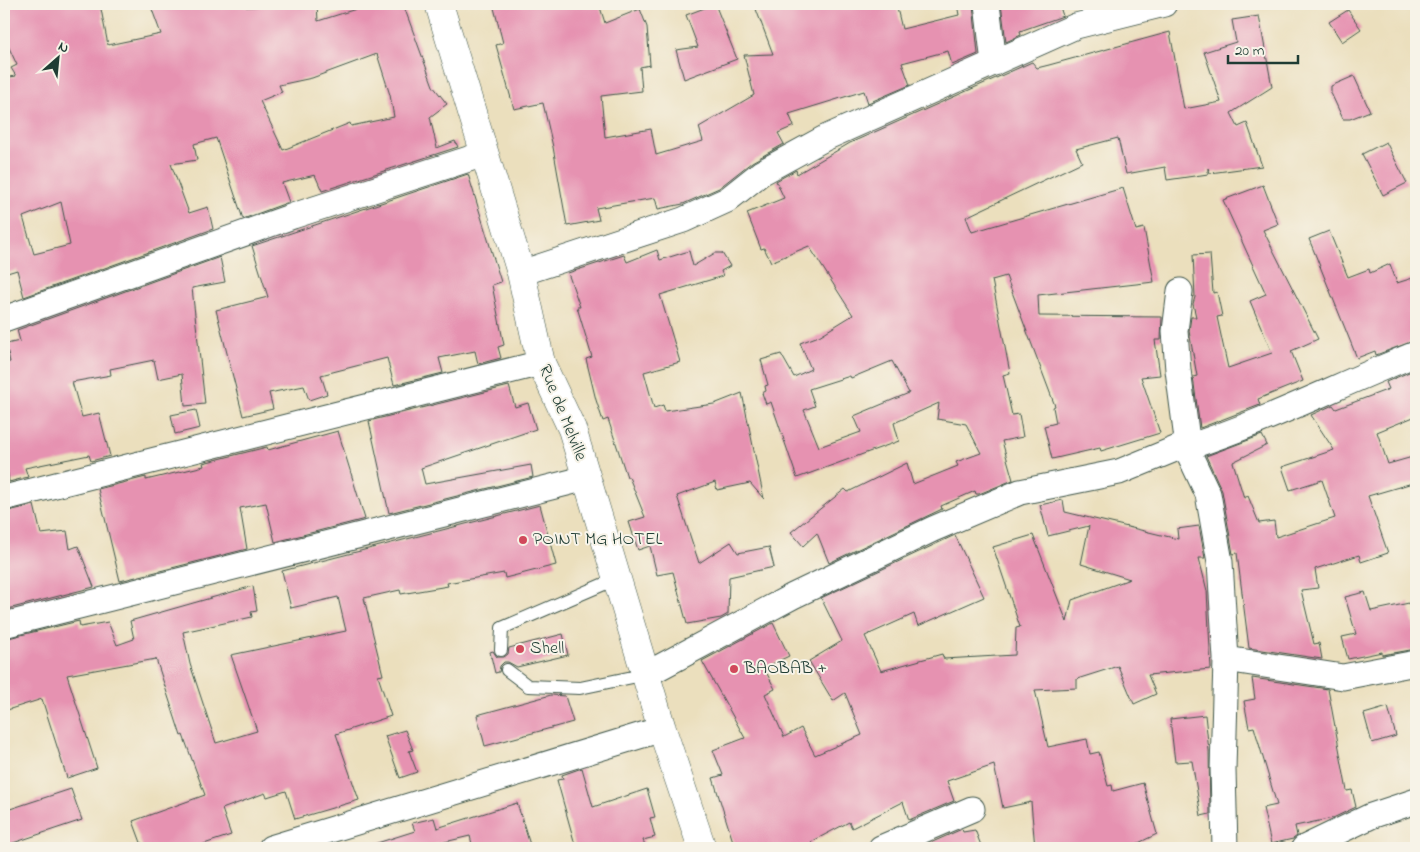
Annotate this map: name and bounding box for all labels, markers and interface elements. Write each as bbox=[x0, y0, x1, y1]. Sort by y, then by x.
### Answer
north arrow bbox=[32, 32, 82, 82]
scale bar bbox=[1228, 32, 1298, 64]
text: N bbox=[54, 36, 72, 59]
text: 20 m bbox=[1235, 40, 1265, 62]
street label: Rue de Melville bbox=[531, 361, 593, 466]
place label: POINT MG HOTEL bbox=[533, 527, 663, 553]
marker: POINT MG HOTEL bbox=[517, 534, 529, 546]
place label: Shell bbox=[530, 636, 564, 662]
marker: Shell bbox=[514, 643, 526, 655]
place label: BAOBAB + bbox=[743, 656, 827, 682]
marker: BAOBAB + bbox=[728, 663, 740, 675]

